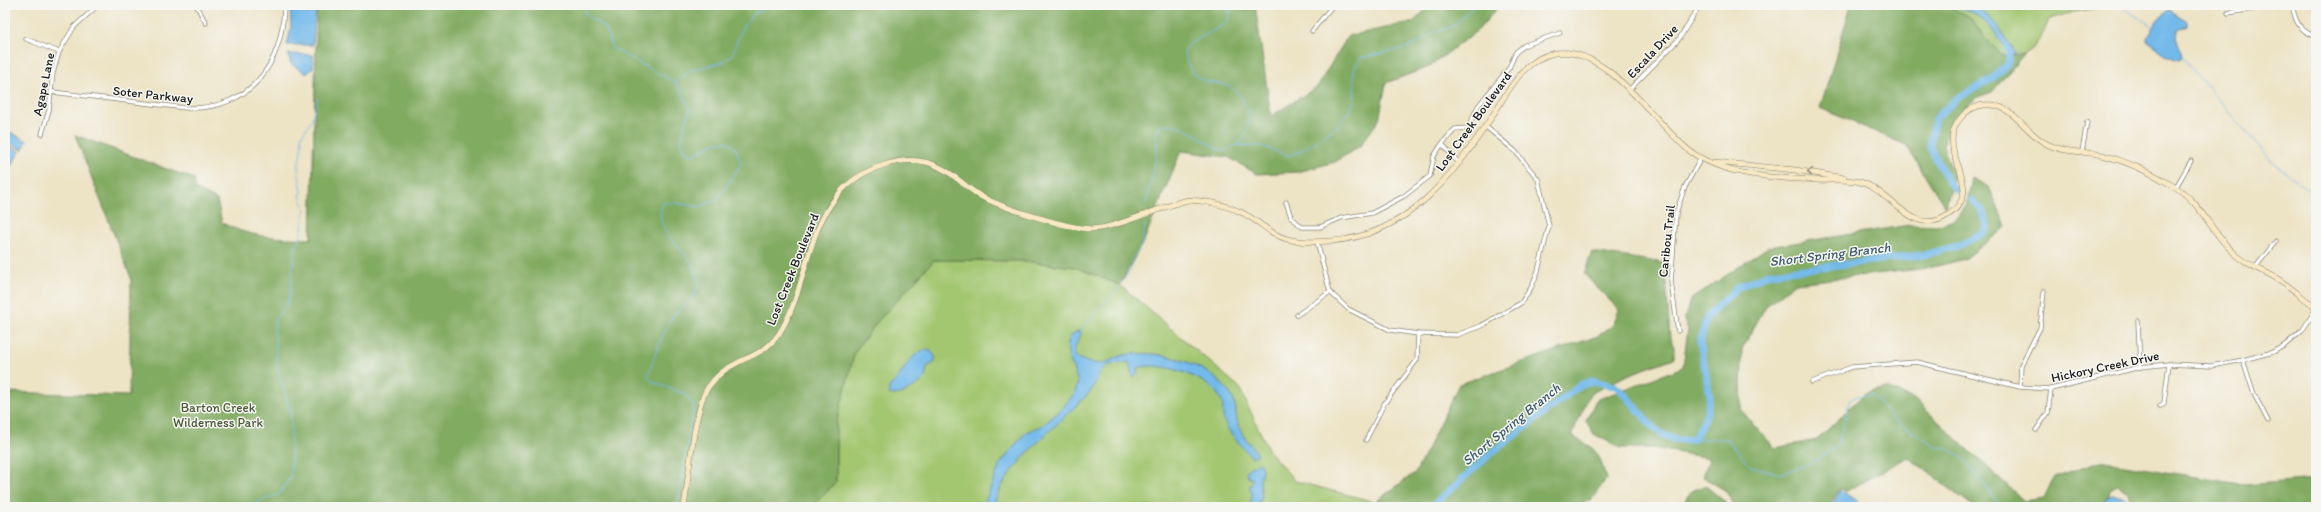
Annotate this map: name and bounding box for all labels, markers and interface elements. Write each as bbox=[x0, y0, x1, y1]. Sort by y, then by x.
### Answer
street label: Escala Drive bbox=[1624, 21, 1681, 81]
street label: Agape Lane bbox=[29, 51, 57, 117]
street label: Lost Creek Boulevard bbox=[1432, 69, 1515, 174]
street label: Soter Parkway bbox=[112, 83, 194, 106]
one-way arrow bbox=[1807, 168, 1813, 177]
street label: Caribou Trail bbox=[1655, 204, 1678, 278]
street label: Lost Creek Boulevard bbox=[763, 211, 822, 327]
water label: Short Spring Branch bbox=[1769, 239, 1892, 270]
street label: Hickory Creek Drive bbox=[2050, 348, 2161, 385]
water label: Short Spring Branch bbox=[1459, 379, 1565, 469]
park label: Barton Creek Wilderness Park bbox=[173, 400, 263, 430]

